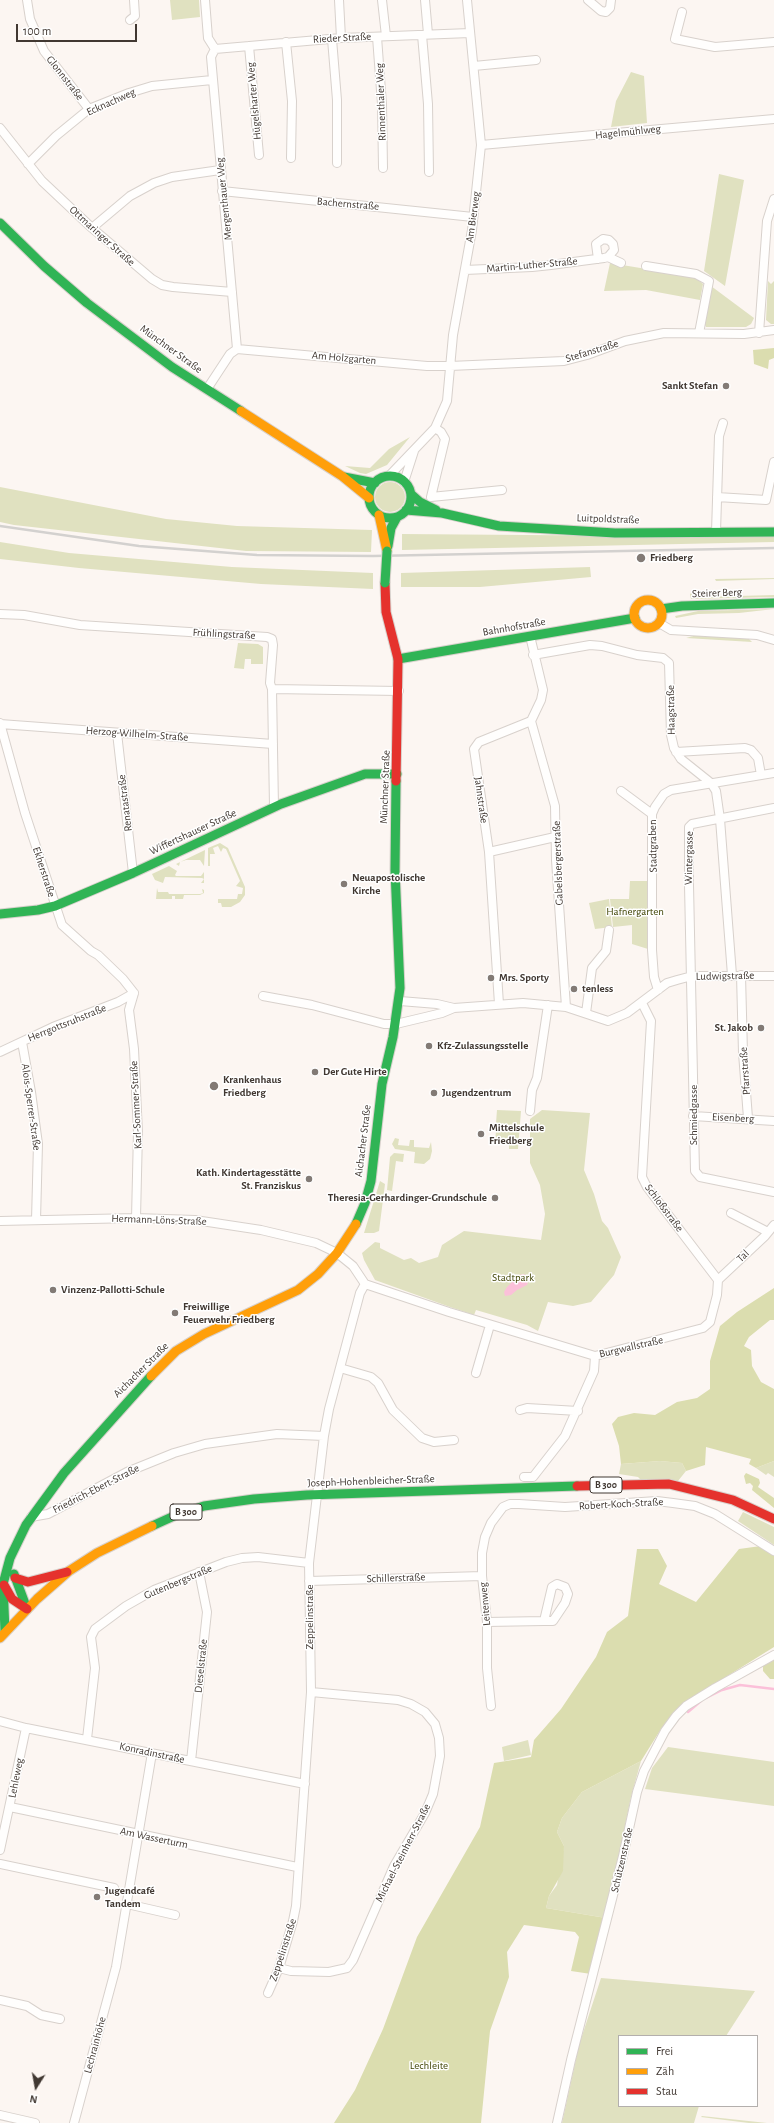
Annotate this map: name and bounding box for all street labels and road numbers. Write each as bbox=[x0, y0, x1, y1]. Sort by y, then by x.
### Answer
street label: Rieder Straße bbox=[313, 30, 371, 46]
street label: Glonnstraße bbox=[43, 53, 87, 103]
street label: Hügelsharter Weg bbox=[244, 62, 264, 140]
street label: Rinnenthaler Weg bbox=[373, 63, 389, 141]
street label: Ecknachweg bbox=[84, 85, 138, 119]
street label: Hagelmühlweg bbox=[595, 122, 661, 142]
street label: Mergenthauer Weg bbox=[213, 157, 235, 241]
street label: Am Bierweg bbox=[463, 190, 483, 244]
street label: Bachernstraße bbox=[316, 195, 380, 213]
street label: Ottmaringer Straße bbox=[66, 203, 138, 269]
street label: Martin-Luther-Straße bbox=[486, 254, 578, 276]
street label: Münchner Straße bbox=[137, 322, 205, 376]
street label: Stefanstraße bbox=[564, 337, 620, 365]
street label: Am Holzgarten bbox=[311, 349, 377, 367]
street label: Luitpoldstraße bbox=[576, 511, 640, 527]
street label: Steirer Berg bbox=[692, 586, 742, 600]
street label: Bahnhofstraße bbox=[481, 615, 547, 639]
street label: Frühlingstraße bbox=[192, 626, 256, 642]
street label: Haagstraße bbox=[664, 685, 678, 735]
street label: Herzog-Wilhelm-Straße bbox=[85, 724, 189, 744]
street label: Münchner Straße bbox=[377, 750, 393, 824]
street label: Renatastraße bbox=[115, 774, 135, 832]
street label: Jahnstraße bbox=[471, 776, 491, 824]
street label: Wiffertshauser Straße bbox=[147, 806, 239, 858]
street label: Stadtgraben bbox=[646, 819, 660, 873]
street label: Gabelsbergerstraße bbox=[550, 820, 566, 906]
street label: Wintergasse bbox=[682, 831, 696, 885]
street label: Ekherstraße bbox=[30, 845, 58, 899]
street label: Ludwigstraße bbox=[696, 969, 754, 983]
street label: Herrgottsruhstraße bbox=[26, 1001, 108, 1045]
street label: Pfarrstraße bbox=[737, 1046, 753, 1096]
street label: Karl-Sommer-Straße bbox=[127, 1061, 145, 1149]
street label: Alois-Sperrer-Straße bbox=[18, 1063, 44, 1151]
street label: Schmiedgasse bbox=[687, 1085, 701, 1145]
street label: Aichacher Straße bbox=[352, 1104, 374, 1178]
street label: Eisenberg bbox=[711, 1110, 755, 1126]
street label: Schloßstraße bbox=[642, 1182, 686, 1234]
street label: Hermann-Löns-Straße bbox=[111, 1212, 207, 1228]
street label: Tal bbox=[734, 1247, 752, 1265]
street label: Burgwallstraße bbox=[598, 1333, 664, 1361]
street label: Aichacher Straße bbox=[111, 1340, 171, 1400]
street label: Friedrich-Ebert-Straße bbox=[51, 1461, 141, 1517]
street label: Joseph-Hohenbleicher-Straße bbox=[307, 1472, 435, 1490]
road number: B 300 bbox=[590, 1477, 622, 1493]
street label: Robert-Koch-Straße bbox=[578, 1495, 664, 1513]
road number: B 300 bbox=[170, 1504, 202, 1520]
street label: Gutenbergstraße bbox=[142, 1562, 214, 1602]
street label: Schillerstraße bbox=[366, 1570, 426, 1586]
street label: Leitenweg bbox=[477, 1582, 493, 1626]
street label: Zeppelinstraße bbox=[303, 1584, 317, 1650]
street label: Dieselstraße bbox=[192, 1638, 210, 1694]
street label: Konradinstraße bbox=[118, 1740, 186, 1766]
street label: Lehleweg bbox=[6, 1757, 26, 1799]
street label: Michael-Steinherr-Straße bbox=[372, 1802, 434, 1904]
street label: Am Wasserturm bbox=[119, 1824, 189, 1852]
street label: Schützenstraße bbox=[608, 1826, 636, 1894]
street label: Zeppelinstraße bbox=[267, 1917, 299, 1983]
street label: Lechrainhöhe bbox=[81, 2015, 109, 2075]

